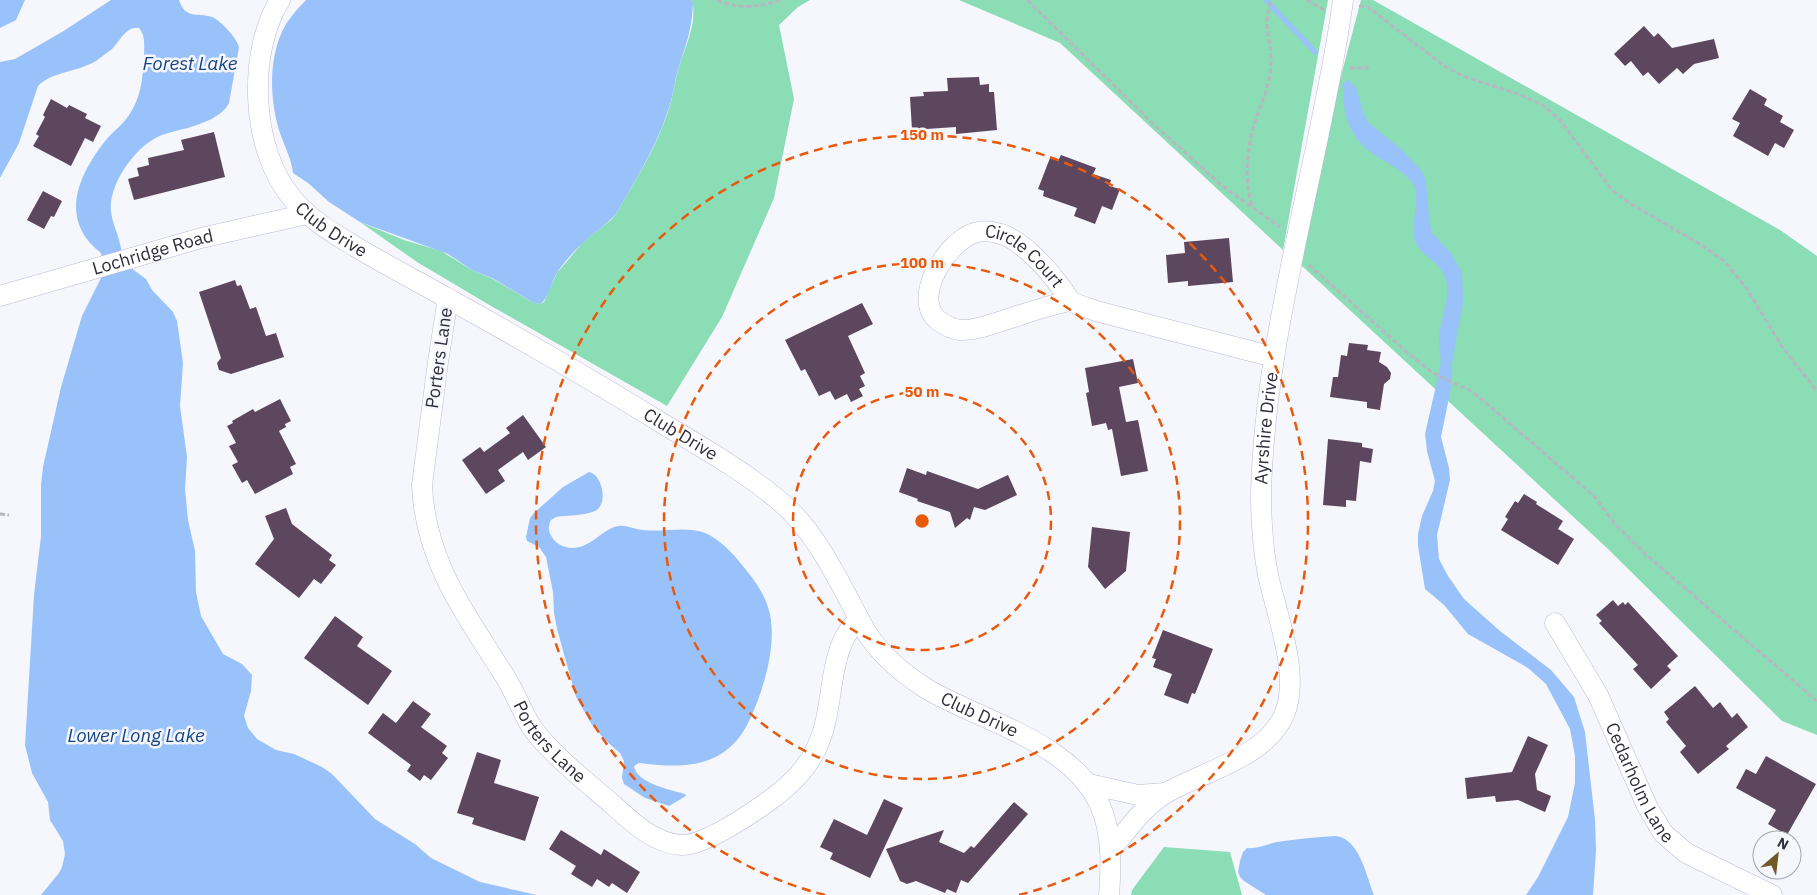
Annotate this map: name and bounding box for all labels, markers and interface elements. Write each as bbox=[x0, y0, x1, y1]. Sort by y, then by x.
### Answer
water label: Forest Lake bbox=[142, 51, 238, 75]
text: 150 m bbox=[900, 125, 944, 144]
street label: Club Drive bbox=[290, 196, 372, 262]
street label: Circle Court bbox=[984, 219, 1069, 292]
street label: Lochridge Road bbox=[90, 224, 215, 280]
text: 100 m bbox=[900, 253, 944, 272]
street label: Porters Lane bbox=[420, 306, 457, 410]
street label: Ayrshire Drive bbox=[1249, 370, 1283, 485]
text: 50 m bbox=[905, 382, 939, 401]
street label: Club Drive bbox=[639, 403, 722, 465]
centre of rings bbox=[913, 512, 931, 530]
street label: Club Drive bbox=[937, 686, 1022, 742]
street label: Porters Lane bbox=[508, 697, 591, 788]
street label: Cedarholm Lane bbox=[1601, 719, 1679, 848]
water label: Lower Long Lake bbox=[67, 723, 205, 747]
north arrow bbox=[1752, 830, 1802, 880]
text: N bbox=[1774, 833, 1792, 854]

